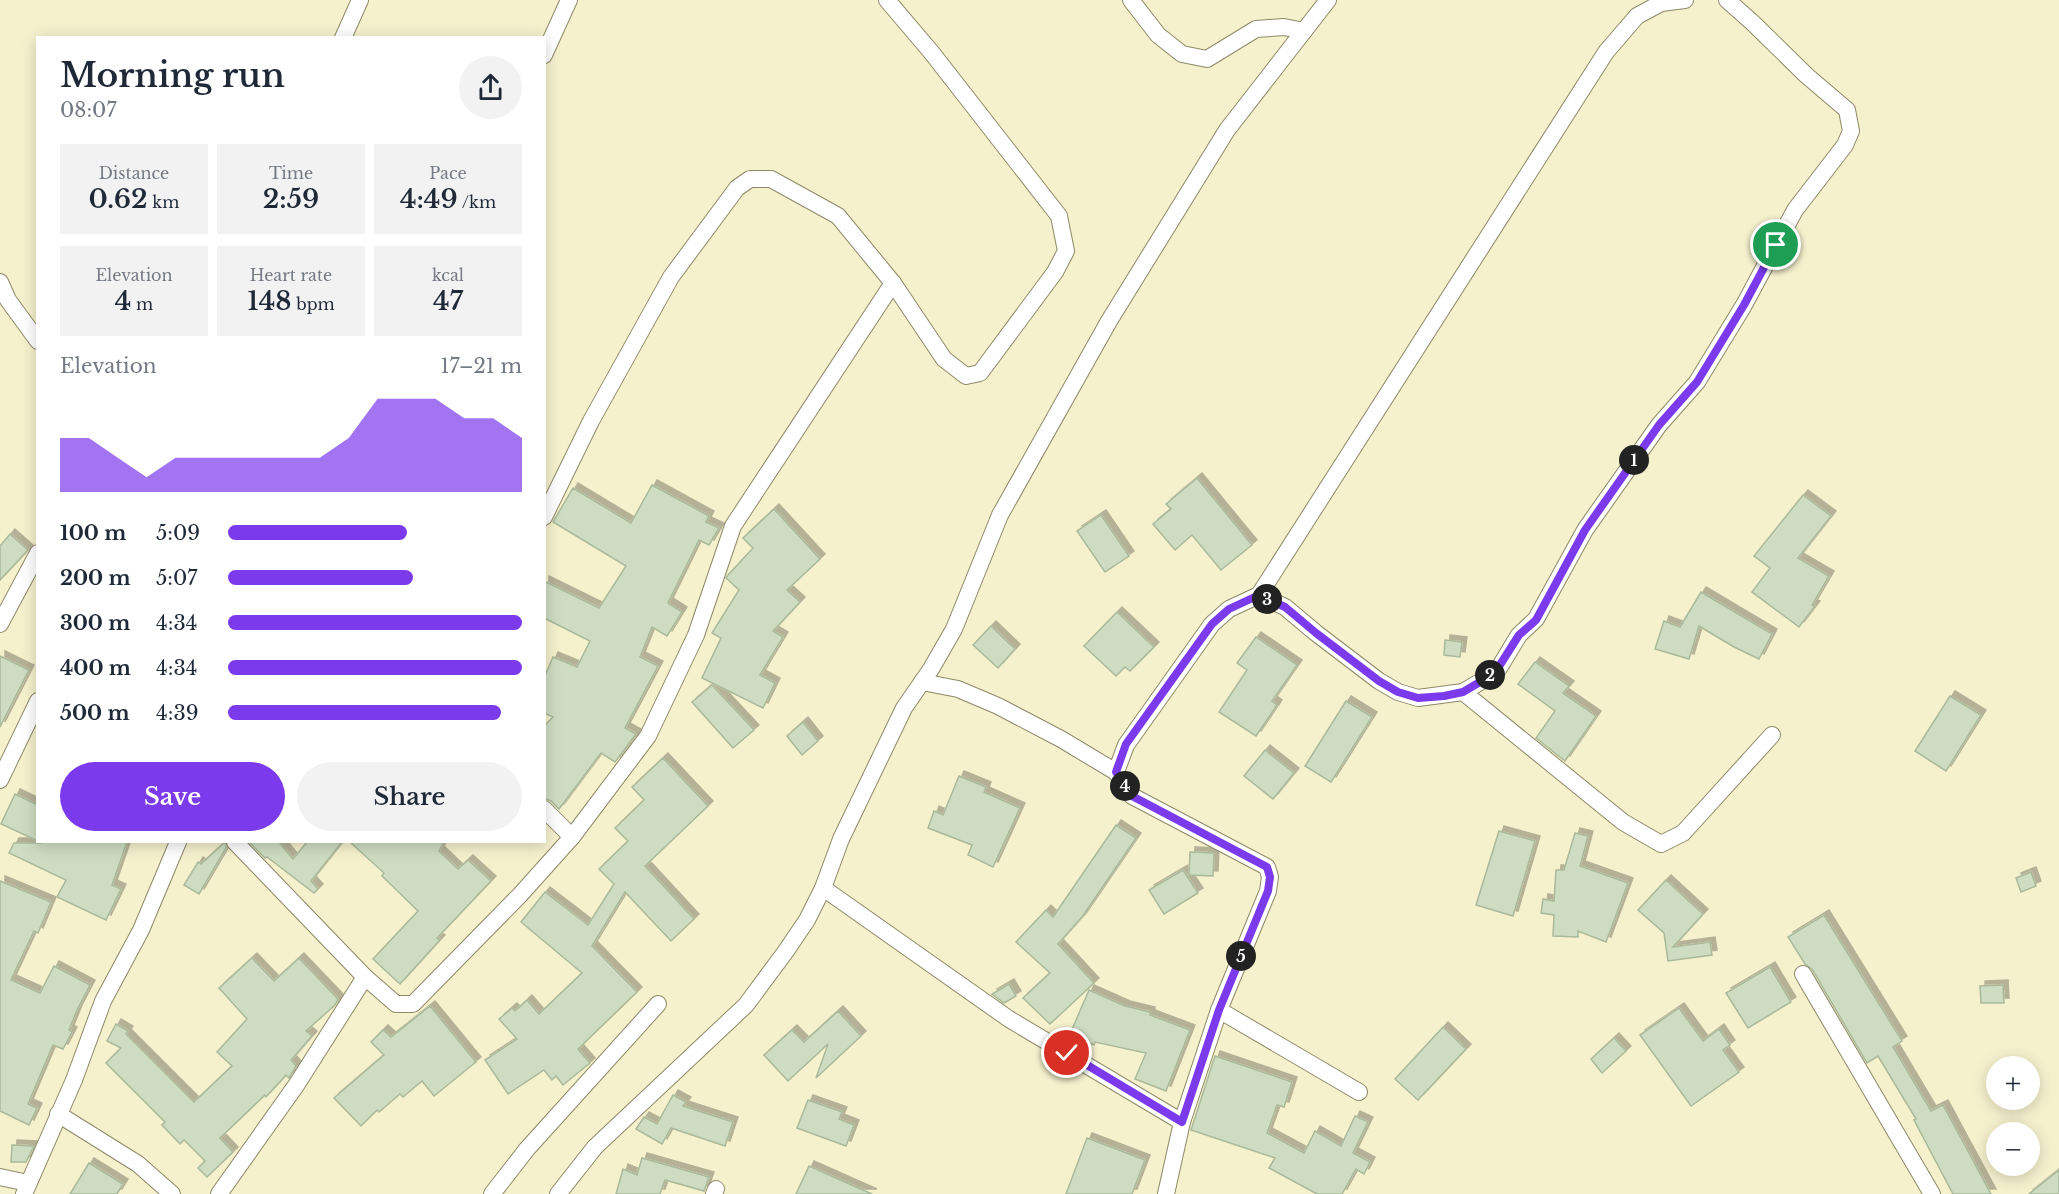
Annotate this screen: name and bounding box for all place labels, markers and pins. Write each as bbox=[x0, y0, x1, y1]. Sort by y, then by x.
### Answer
pin bbox=[1750, 219, 1801, 270]
pin: 1 bbox=[1619, 445, 1649, 475]
pin: 3 bbox=[1252, 584, 1282, 614]
pin: 2 bbox=[1475, 660, 1505, 690]
pin: 4 bbox=[1110, 771, 1140, 801]
pin: 5 bbox=[1226, 941, 1256, 971]
pin bbox=[1041, 1027, 1092, 1078]

